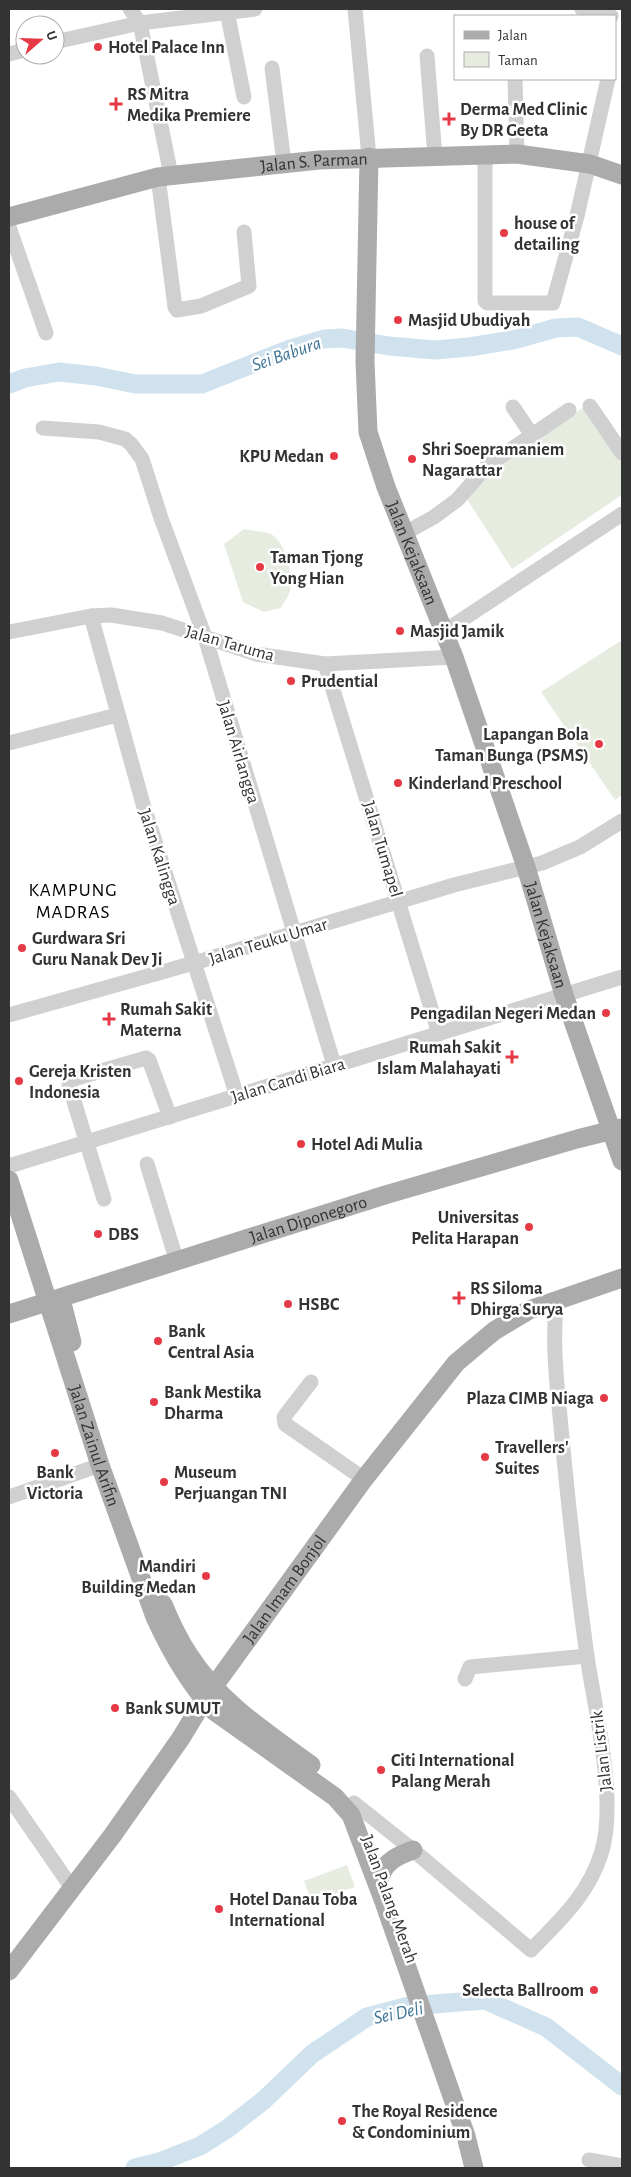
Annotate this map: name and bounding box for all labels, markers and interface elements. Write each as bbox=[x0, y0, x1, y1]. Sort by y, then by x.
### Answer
north arrow bbox=[15, 15, 65, 65]
legend bbox=[454, 15, 616, 80]
text: Jalan bbox=[498, 28, 528, 43]
text: U bbox=[43, 29, 59, 43]
place label: Hotel Palace Inn bbox=[108, 39, 225, 57]
marker: Hotel Palace Inn bbox=[92, 41, 104, 53]
text: Taman bbox=[498, 53, 538, 68]
place label: RS Mitra Medika Premiere bbox=[127, 86, 251, 125]
marker: RS Mitra Medika Premiere bbox=[109, 97, 123, 111]
place label: Derma Med Clinic By DR Geeta bbox=[460, 101, 587, 140]
marker: Derma Med Clinic By DR Geeta bbox=[442, 112, 456, 126]
street label: Jalan S. Parman bbox=[259, 151, 368, 176]
place label: house of detailing bbox=[514, 215, 580, 254]
marker: house of detailing bbox=[498, 227, 510, 239]
place label: Masjid Ubudiyah bbox=[408, 312, 530, 330]
marker: Masjid Ubudiyah bbox=[392, 314, 404, 326]
water label: Sei Babura bbox=[249, 334, 324, 375]
place label: Shri Soepramaniem Nagarattar bbox=[422, 441, 564, 480]
place label: KPU Medan bbox=[239, 448, 324, 466]
marker: KPU Medan bbox=[328, 450, 340, 462]
marker: Shri Soepramaniem Nagarattar bbox=[406, 453, 418, 465]
street label: Jalan Kejaksaan bbox=[383, 499, 440, 608]
place label: Taman Tjong Yong Hian bbox=[270, 549, 364, 588]
marker: Taman Tjong Yong Hian bbox=[254, 561, 266, 573]
street label: Jalan Taruma bbox=[183, 623, 276, 665]
place label: Masjid Jamik bbox=[410, 623, 504, 641]
marker: Masjid Jamik bbox=[394, 625, 406, 637]
place label: Prudential bbox=[301, 673, 378, 691]
marker: Prudential bbox=[285, 675, 297, 687]
street label: Jalan Airlangga bbox=[214, 699, 262, 806]
place label: Lapangan Bola Taman Bunga (PSMS) bbox=[435, 726, 589, 765]
marker: Lapangan Bola Taman Bunga (PSMS) bbox=[593, 738, 605, 750]
place label: Kinderland Preschool bbox=[408, 775, 562, 793]
marker: Kinderland Preschool bbox=[392, 777, 404, 789]
street label: Jalan Tumapel bbox=[359, 799, 405, 899]
street label: Jalan Kalingga bbox=[135, 807, 183, 908]
street label: Jalan Kejaksaan bbox=[521, 880, 570, 991]
district label: KAMPUNG MADRAS bbox=[28, 881, 118, 922]
street label: Jalan Teuku Umar bbox=[207, 915, 330, 969]
place label: Gurdwara Sri Guru Nanak Dev Ji bbox=[32, 930, 162, 969]
marker: Gurdwara Sri Guru Nanak Dev Ji bbox=[16, 942, 28, 954]
place label: Rumah Sakit Materna bbox=[120, 1001, 212, 1040]
place label: Pengadilan Negeri Medan bbox=[410, 1005, 596, 1023]
marker: Pengadilan Negeri Medan bbox=[600, 1007, 612, 1019]
marker: Rumah Sakit Materna bbox=[102, 1012, 116, 1026]
place label: Rumah Sakit Islam Malahayati bbox=[377, 1039, 501, 1078]
marker: Rumah Sakit Islam Malahayati bbox=[505, 1050, 519, 1064]
street label: Jalan Candi Biara bbox=[229, 1055, 347, 1107]
place label: Gereja Kristen Indonesia bbox=[29, 1063, 132, 1102]
marker: Gereja Kristen Indonesia bbox=[13, 1075, 25, 1087]
place label: Hotel Adi Mulia bbox=[311, 1136, 423, 1154]
marker: Hotel Adi Mulia bbox=[295, 1138, 307, 1150]
street label: Jalan Diponegoro bbox=[248, 1193, 370, 1247]
place label: Universitas Pelita Harapan bbox=[411, 1209, 519, 1248]
marker: Universitas Pelita Harapan bbox=[523, 1221, 535, 1233]
place label: DBS bbox=[108, 1226, 139, 1244]
marker: DBS bbox=[92, 1228, 104, 1240]
place label: RS Siloma Dhirga Surya bbox=[470, 1280, 564, 1319]
marker: RS Siloma Dhirga Surya bbox=[452, 1291, 466, 1305]
place label: HSBC bbox=[298, 1296, 340, 1314]
marker: HSBC bbox=[282, 1298, 294, 1310]
place label: Bank Central Asia bbox=[168, 1323, 255, 1362]
marker: Bank Central Asia bbox=[152, 1335, 164, 1347]
street label: Jalan Zainul Arifin bbox=[65, 1383, 122, 1509]
place label: Bank Mestika Dharma bbox=[164, 1384, 262, 1423]
place label: Plaza CIMB Niaga bbox=[466, 1390, 594, 1408]
marker: Plaza CIMB Niaga bbox=[598, 1392, 610, 1404]
marker: Bank Mestika Dharma bbox=[148, 1396, 160, 1408]
place label: Travellers' Suites bbox=[495, 1439, 569, 1478]
marker: Bank Victoria bbox=[49, 1447, 61, 1459]
marker: Travellers' Suites bbox=[479, 1451, 491, 1463]
place label: Bank Victoria bbox=[27, 1464, 84, 1503]
place label: Museum Perjuangan TNI bbox=[174, 1464, 287, 1503]
marker: Museum Perjuangan TNI bbox=[158, 1476, 170, 1488]
street label: Jalan Imam Bonjol bbox=[240, 1532, 330, 1647]
place label: Mandiri Building Medan bbox=[81, 1558, 196, 1597]
marker: Mandiri Building Medan bbox=[200, 1570, 212, 1582]
place label: Bank SUMUT bbox=[125, 1700, 220, 1718]
marker: Bank SUMUT bbox=[109, 1702, 121, 1714]
street label: Jalan Listrik bbox=[588, 1709, 616, 1792]
place label: Citi International Palang Merah bbox=[391, 1752, 515, 1791]
marker: Citi International Palang Merah bbox=[375, 1764, 387, 1776]
street label: Jalan Palang Merah bbox=[358, 1833, 421, 1966]
place label: Hotel Danau Toba International bbox=[229, 1891, 358, 1930]
marker: Hotel Danau Toba International bbox=[213, 1903, 225, 1915]
place label: Selecta Ballroom bbox=[462, 1982, 584, 2000]
marker: Selecta Ballroom bbox=[588, 1984, 600, 1996]
water label: Sei Deli bbox=[372, 1999, 425, 2028]
place label: The Royal Residence & Condominium bbox=[352, 2103, 498, 2142]
marker: The Royal Residence & Condominium bbox=[336, 2115, 348, 2127]

